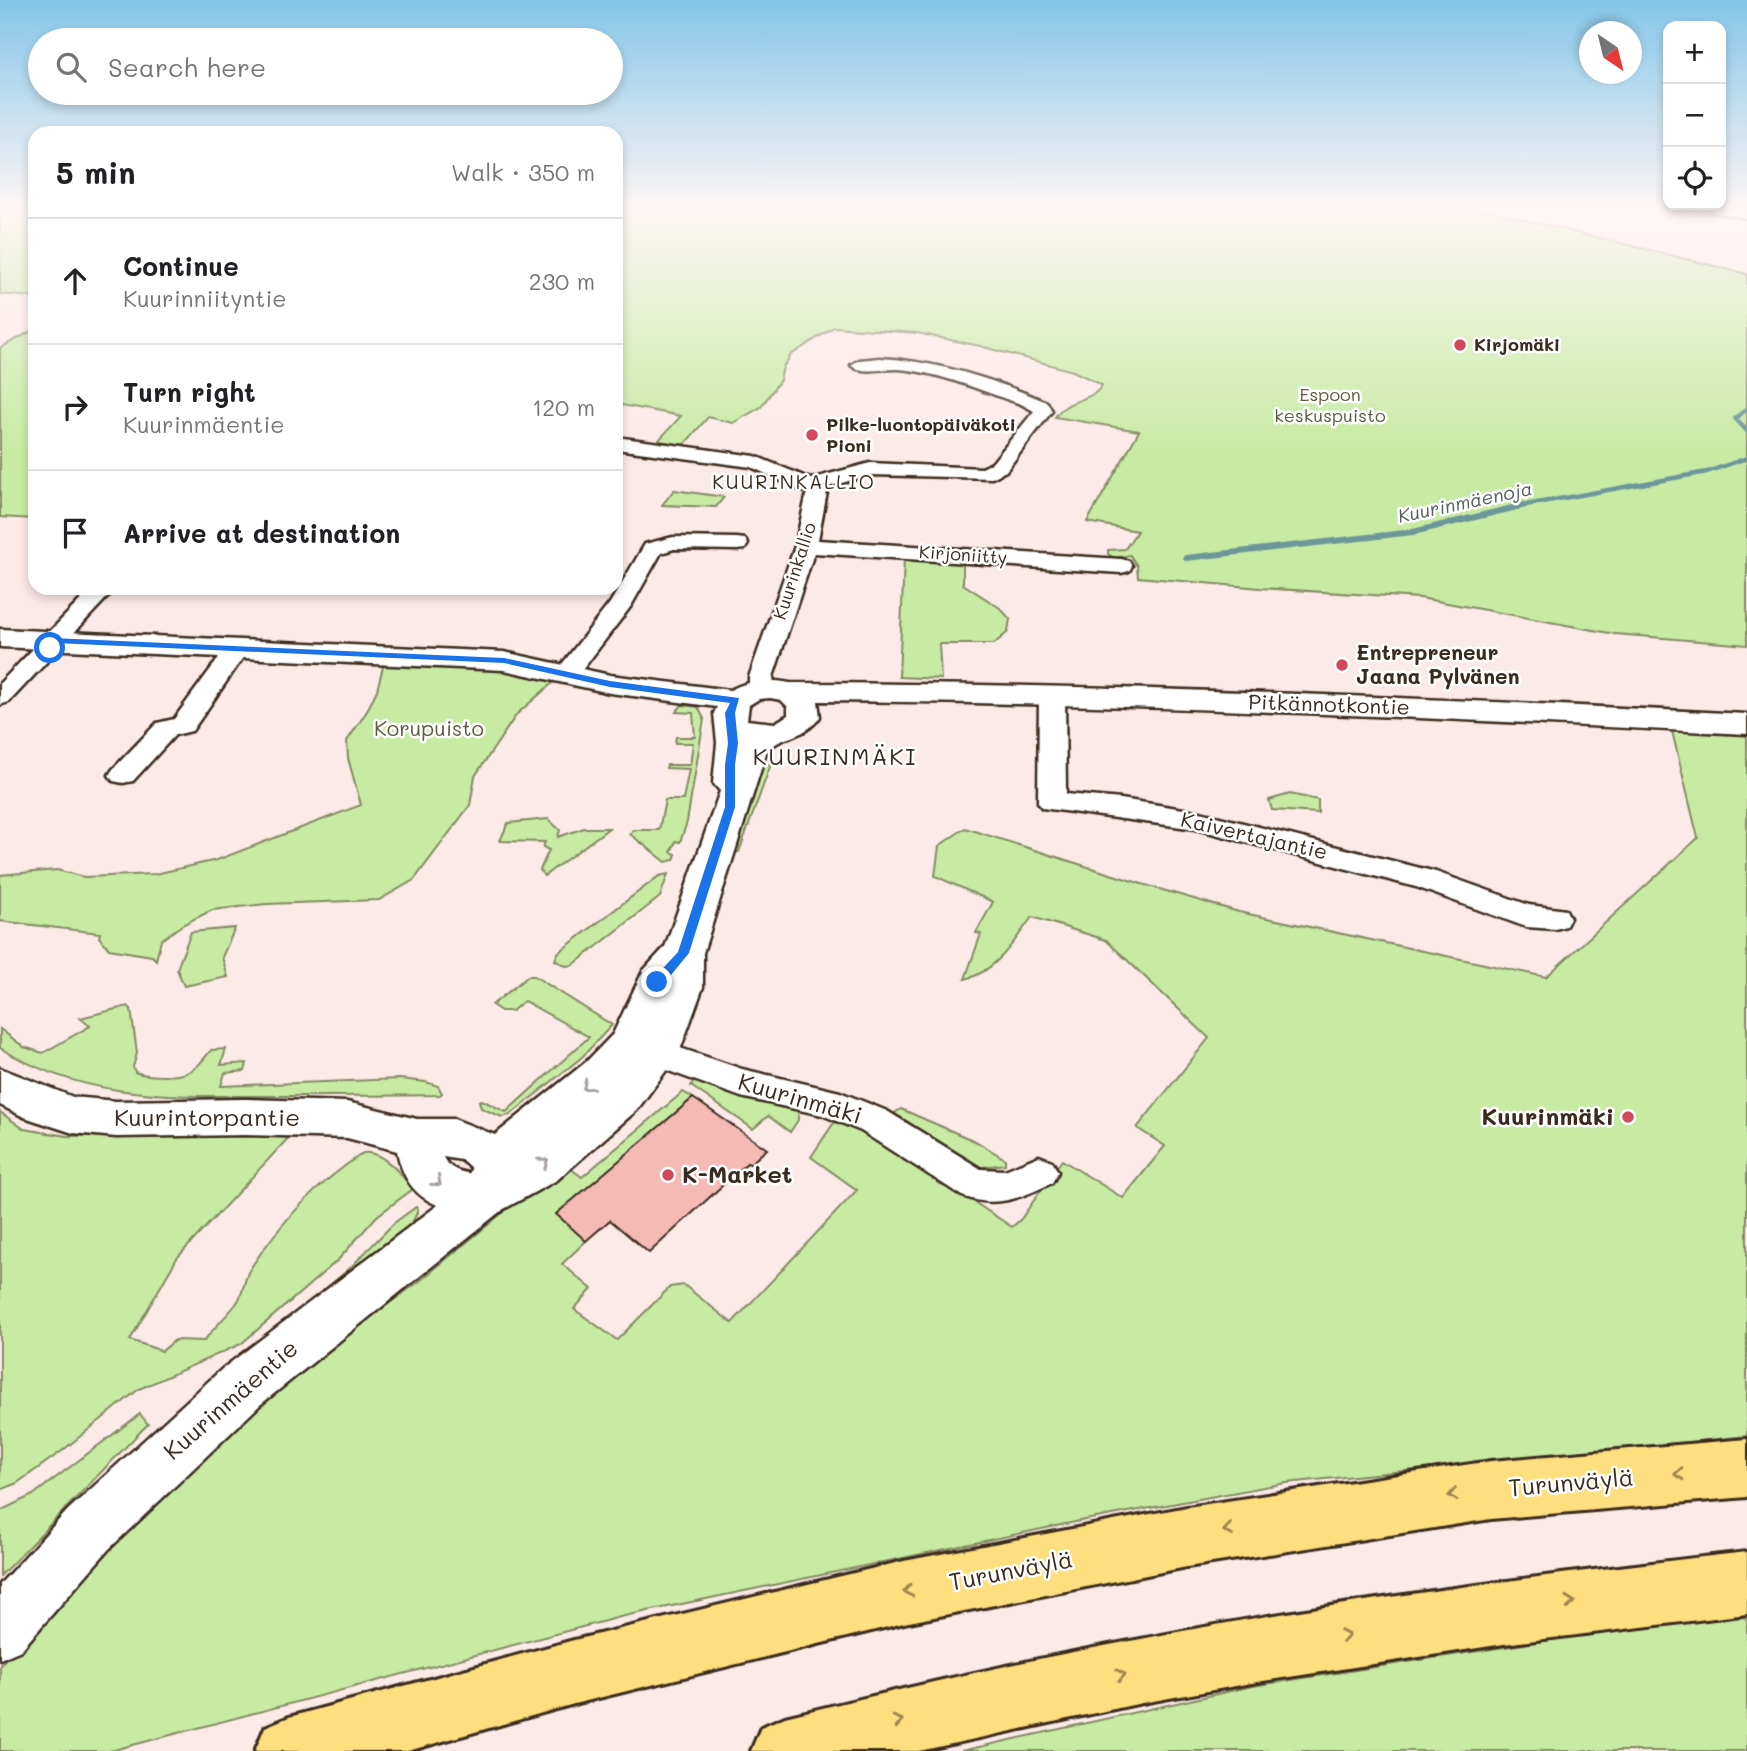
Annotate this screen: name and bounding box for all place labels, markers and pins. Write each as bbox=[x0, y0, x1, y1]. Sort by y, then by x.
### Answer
place label: Kirjomäki bbox=[1474, 332, 1560, 356]
marker: Kirjomäki bbox=[1452, 337, 1468, 353]
place label: Pilke-luontopäiväkoti Pioni bbox=[826, 412, 1016, 457]
marker: Pilke-luontopäiväkoti Pioni bbox=[804, 427, 820, 443]
place label: Entrepreneur Jaana Pylvänen bbox=[1356, 638, 1520, 690]
marker: Entrepreneur Jaana Pylvänen bbox=[1334, 657, 1350, 673]
place label: Kuurinmäki bbox=[1481, 1100, 1614, 1131]
marker: Kuurinmäki bbox=[1620, 1109, 1636, 1125]
place label: K-Market bbox=[682, 1158, 792, 1189]
marker: K-Market bbox=[660, 1167, 676, 1183]

